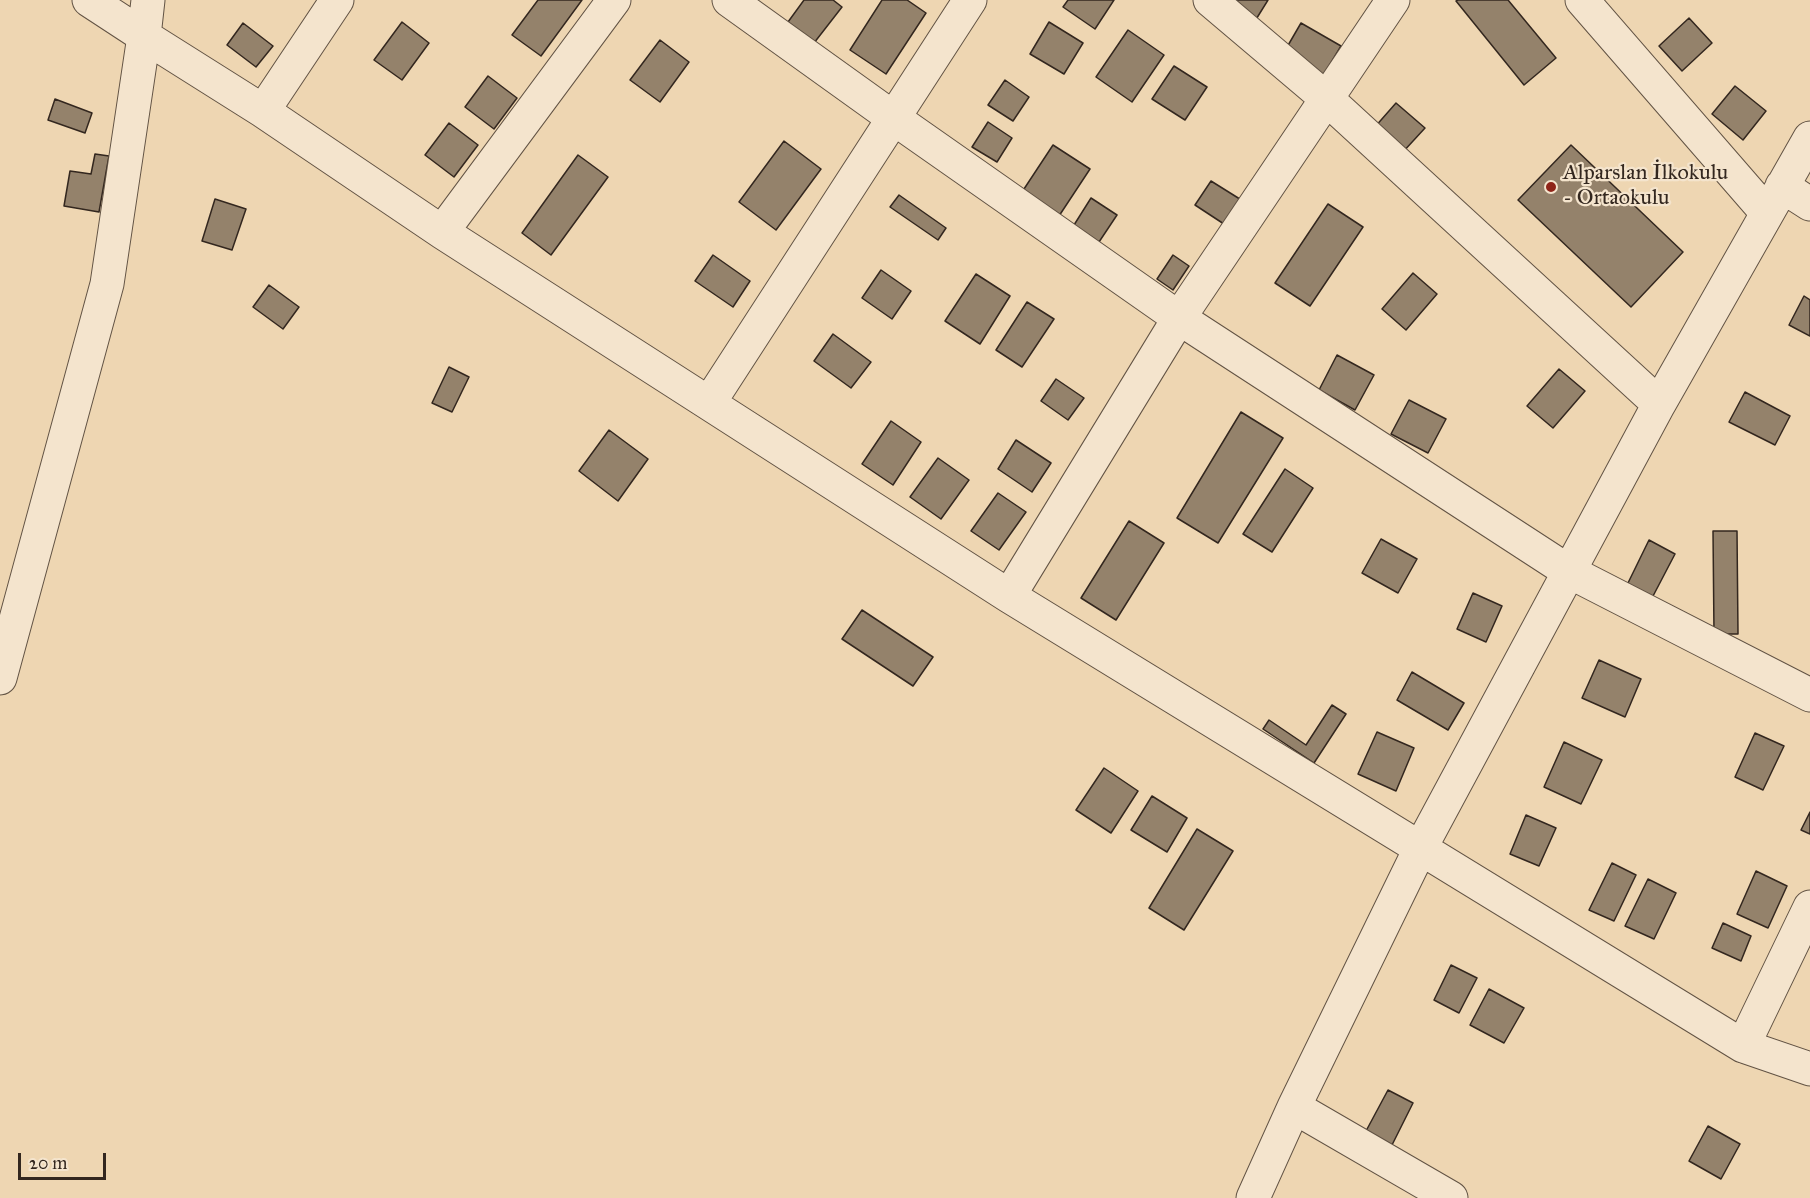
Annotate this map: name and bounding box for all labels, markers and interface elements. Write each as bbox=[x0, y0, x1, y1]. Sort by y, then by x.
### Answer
place label: Alparslan İlkokulu - Ortaokulu bbox=[1563, 161, 1728, 212]
marker: Alparslan İlkokulu - Ortaokulu bbox=[1544, 180, 1558, 194]
scale bar bbox=[21, 1141, 110, 1179]
text: 20 m bbox=[29, 1152, 67, 1174]

